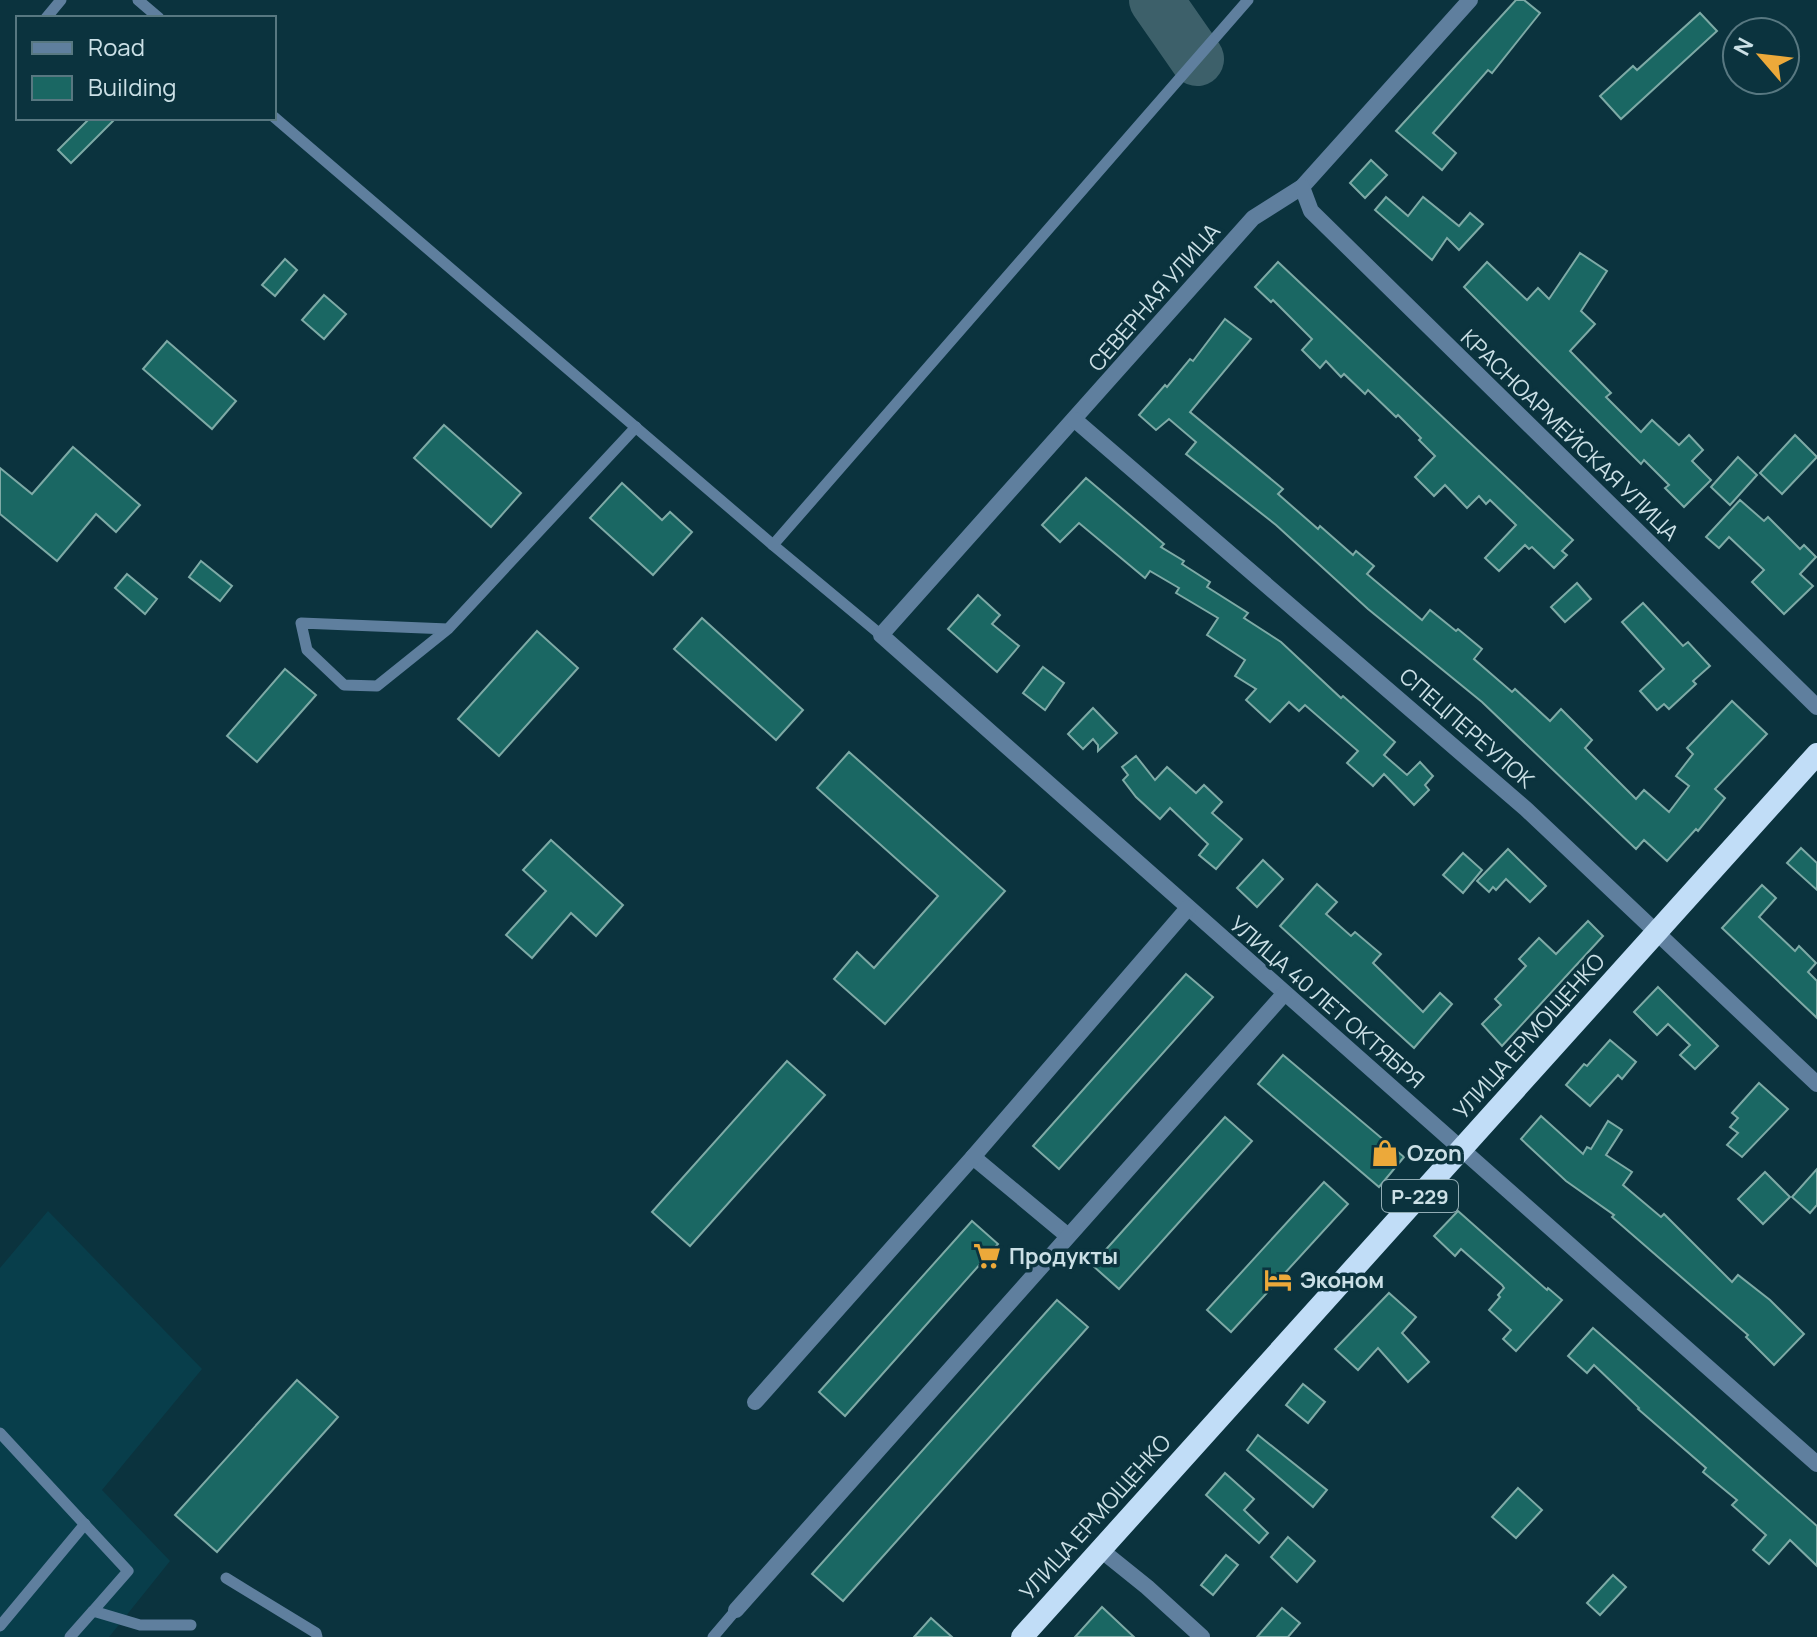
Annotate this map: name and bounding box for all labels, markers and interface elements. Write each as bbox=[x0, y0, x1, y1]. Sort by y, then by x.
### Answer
legend bbox=[16, 16, 276, 120]
north arrow bbox=[1721, 16, 1801, 96]
text: Road bbox=[88, 30, 145, 63]
text: N bbox=[1726, 33, 1760, 61]
text: Building bbox=[88, 70, 176, 103]
street label: СЕВЕРНАЯ УЛИЦА bbox=[1081, 216, 1227, 377]
street label: КРАСНОАРМЕЙСКАЯ УЛИЦА bbox=[1454, 323, 1686, 547]
street label: СПЕЦПЕРЕУЛОК bbox=[1393, 661, 1541, 795]
street label: УЛИЦА 40 ЛЕТ ОКТЯБРЯ bbox=[1223, 909, 1431, 1095]
street label: УЛИЦА ЕРМОЩЕНКО bbox=[1447, 947, 1611, 1125]
shop icon: Ozon bbox=[1370, 1138, 1400, 1168]
place label: Ozon bbox=[1407, 1138, 1462, 1168]
road number: Р-229 bbox=[1382, 1180, 1458, 1212]
supermarket icon: Продукты bbox=[972, 1241, 1002, 1271]
place label: Продукты bbox=[1009, 1241, 1118, 1271]
hotel icon: Эконом bbox=[1263, 1265, 1293, 1295]
place label: Эконом bbox=[1300, 1265, 1384, 1295]
street label: УЛИЦА ЕРМОЩЕНКО bbox=[1013, 1428, 1177, 1606]

